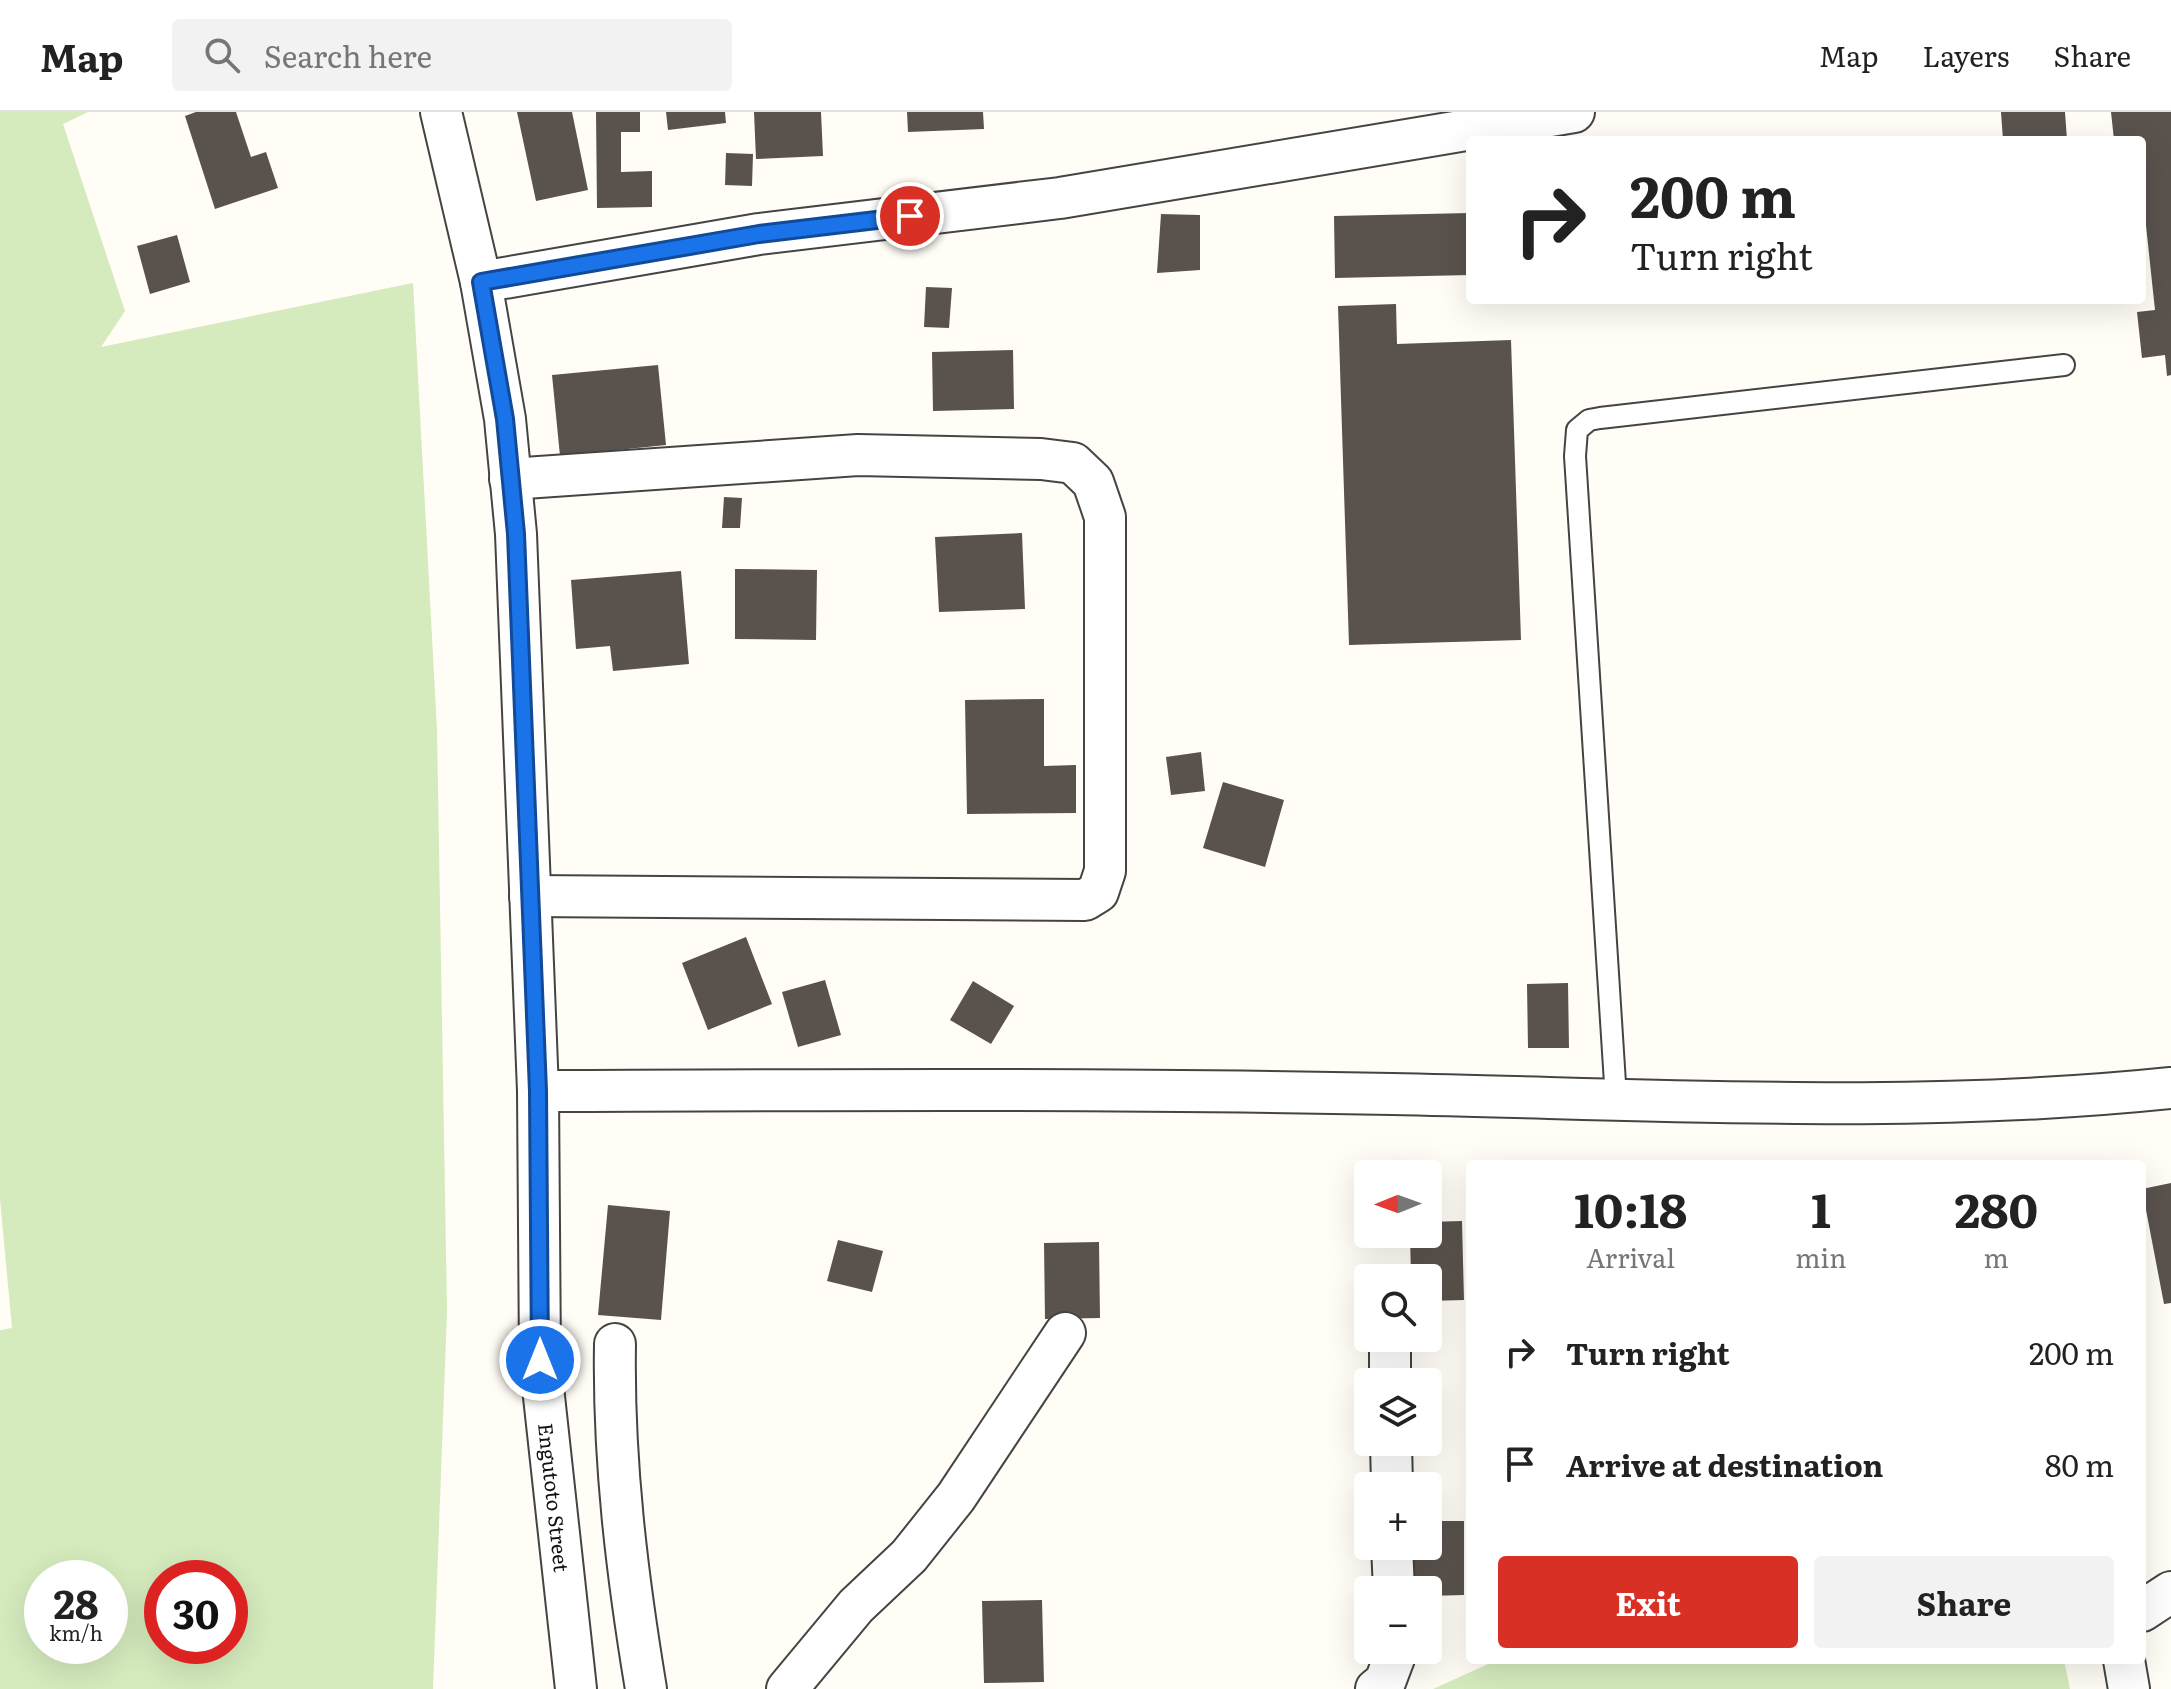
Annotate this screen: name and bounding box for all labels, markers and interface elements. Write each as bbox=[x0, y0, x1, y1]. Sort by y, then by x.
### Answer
search box bbox=[172, 19, 732, 91]
text: Map bbox=[40, 27, 124, 84]
icon: search bbox=[200, 33, 244, 77]
text: Search here bbox=[264, 33, 432, 77]
text: Map bbox=[1819, 34, 1878, 76]
text: Layers bbox=[1922, 34, 2009, 76]
text: Share bbox=[2053, 34, 2131, 76]
text: 200 m bbox=[1630, 152, 1796, 235]
icon: right bbox=[1498, 168, 1602, 272]
pin bbox=[876, 182, 944, 250]
icon: arrive bbox=[888, 194, 932, 238]
text: Turn right bbox=[1630, 228, 1813, 281]
north arrow bbox=[1354, 1160, 1442, 1248]
map controls bbox=[1354, 1160, 1442, 1664]
text: 10:18 bbox=[1574, 1172, 1687, 1243]
text: 1 bbox=[1811, 1172, 1831, 1243]
text: 280 bbox=[1954, 1172, 2038, 1243]
text: Arrival bbox=[1586, 1237, 1675, 1276]
text: min bbox=[1795, 1237, 1846, 1276]
text: m bbox=[1984, 1237, 2009, 1276]
button: search bbox=[1354, 1264, 1442, 1352]
position arrow bbox=[498, 1318, 582, 1402]
icon: right bbox=[1498, 1330, 1542, 1374]
text: Turn right bbox=[1566, 1330, 1730, 1374]
text: 200 m bbox=[2029, 1330, 2114, 1374]
button: layers bbox=[1354, 1368, 1442, 1456]
street label: Engutoto Street bbox=[532, 1421, 578, 1574]
icon: arrive bbox=[1498, 1442, 1542, 1486]
text: Arrive at destination bbox=[1566, 1442, 1883, 1486]
text: 80 m bbox=[2045, 1442, 2114, 1486]
button: + bbox=[1354, 1472, 1442, 1560]
button: Exit bbox=[1498, 1556, 1798, 1648]
button: Share bbox=[1814, 1556, 2114, 1648]
speed limit sign: 30 bbox=[144, 1560, 248, 1664]
text: 28 bbox=[53, 1572, 99, 1631]
button: − bbox=[1354, 1576, 1442, 1664]
text: km/h bbox=[49, 1617, 103, 1647]

